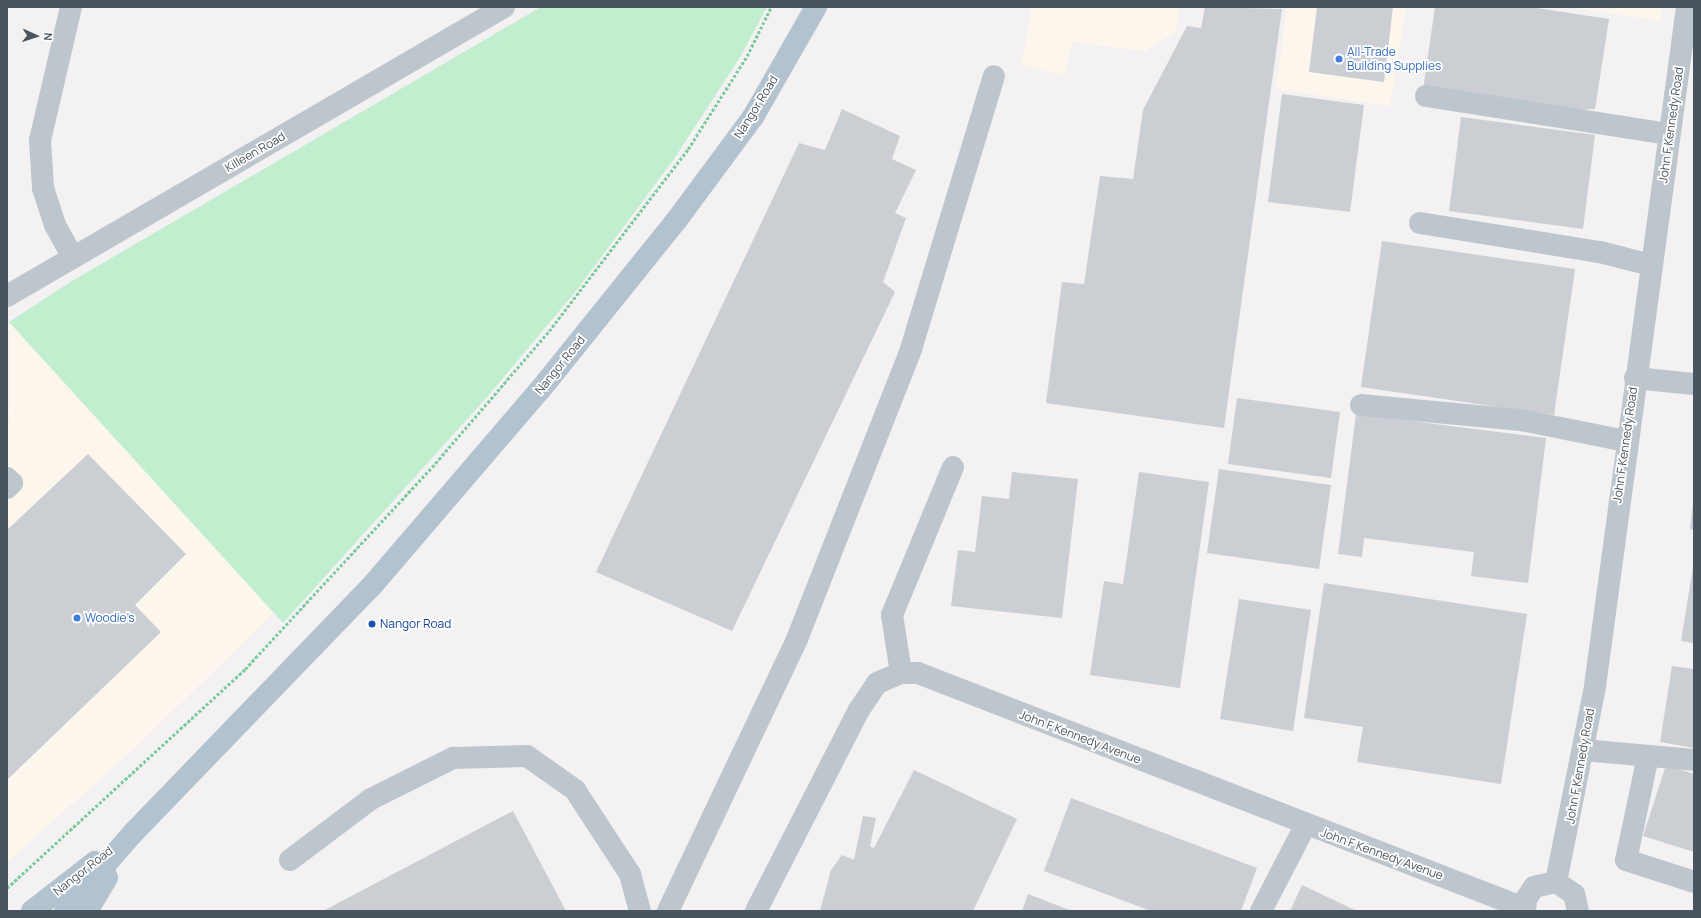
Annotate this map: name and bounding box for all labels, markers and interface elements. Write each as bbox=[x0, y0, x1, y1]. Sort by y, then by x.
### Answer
north arrow bbox=[16, 16, 56, 56]
text: N bbox=[41, 32, 56, 41]
place label: All-Trade Building Supplies bbox=[1347, 45, 1441, 73]
marker: All-Trade Building Supplies bbox=[1334, 54, 1344, 64]
street label: John F Kennedy Road bbox=[1656, 66, 1686, 184]
street label: Nangor Road bbox=[731, 73, 781, 141]
street label: Killeen Road bbox=[222, 129, 288, 175]
street label: Nangor Road bbox=[532, 333, 588, 397]
street label: John F Kennedy Road bbox=[1610, 386, 1640, 504]
place label: Woodie's bbox=[85, 611, 135, 625]
marker: Woodie's bbox=[72, 613, 82, 623]
place label: Nangor Road bbox=[380, 617, 451, 631]
marker: Nangor Road bbox=[367, 619, 377, 629]
street label: John F Kennedy Avenue bbox=[1017, 707, 1143, 767]
street label: John F Kennedy Road bbox=[1563, 707, 1597, 825]
street label: John F Kennedy Avenue bbox=[1319, 825, 1445, 883]
street label: Nangor Road bbox=[50, 843, 116, 899]

